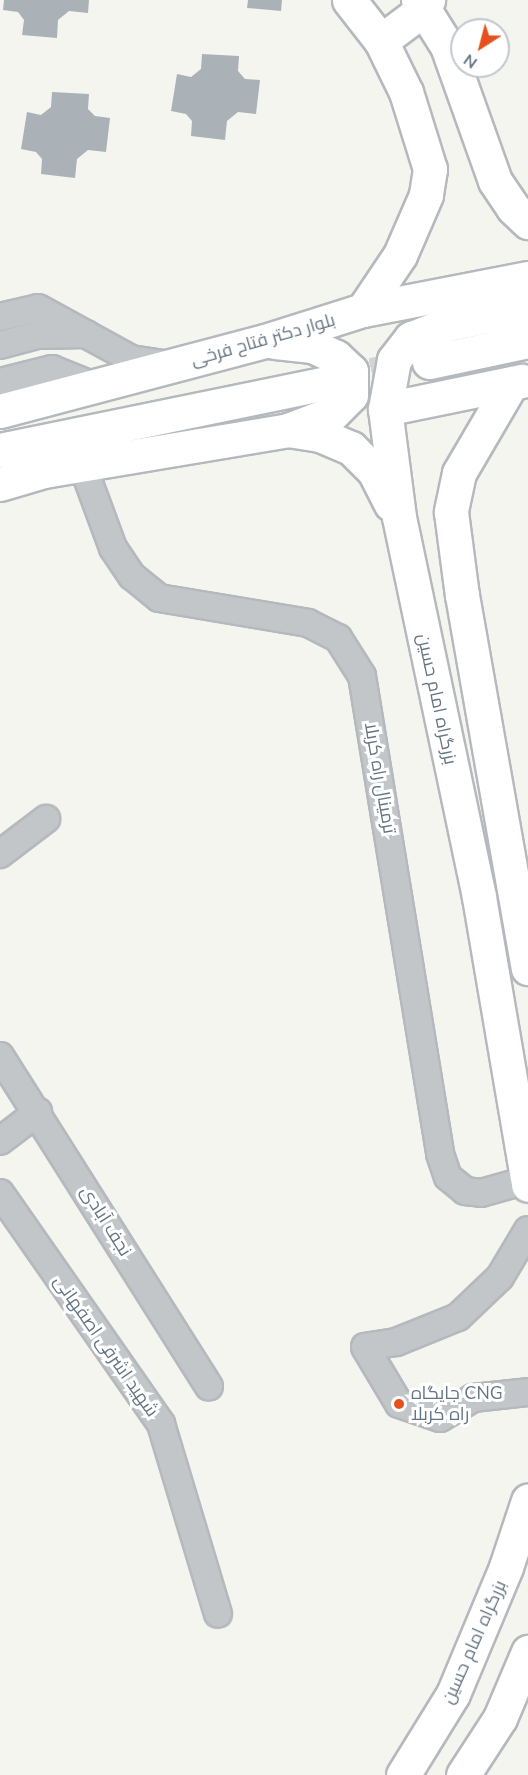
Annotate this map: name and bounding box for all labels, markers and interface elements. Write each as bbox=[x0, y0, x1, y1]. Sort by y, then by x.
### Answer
north arrow bbox=[450, 18, 510, 78]
text: N bbox=[459, 49, 482, 73]
street label: بلوار دکتر فتاح فرخی bbox=[188, 309, 338, 371]
street label: بزرگراه امام حسین bbox=[413, 632, 461, 766]
street label: ترمینال راه کربلا bbox=[360, 721, 400, 835]
street label: نجف آبادی bbox=[76, 1182, 136, 1260]
street label: شهید اشرفی اصفهانی bbox=[49, 1271, 163, 1421]
place label: جایگاه CNG راه کربلا bbox=[411, 1383, 503, 1426]
marker: جایگاه CNG راه کربلا bbox=[392, 1397, 406, 1411]
street label: بزرگراه امام حسین bbox=[437, 1577, 511, 1707]

